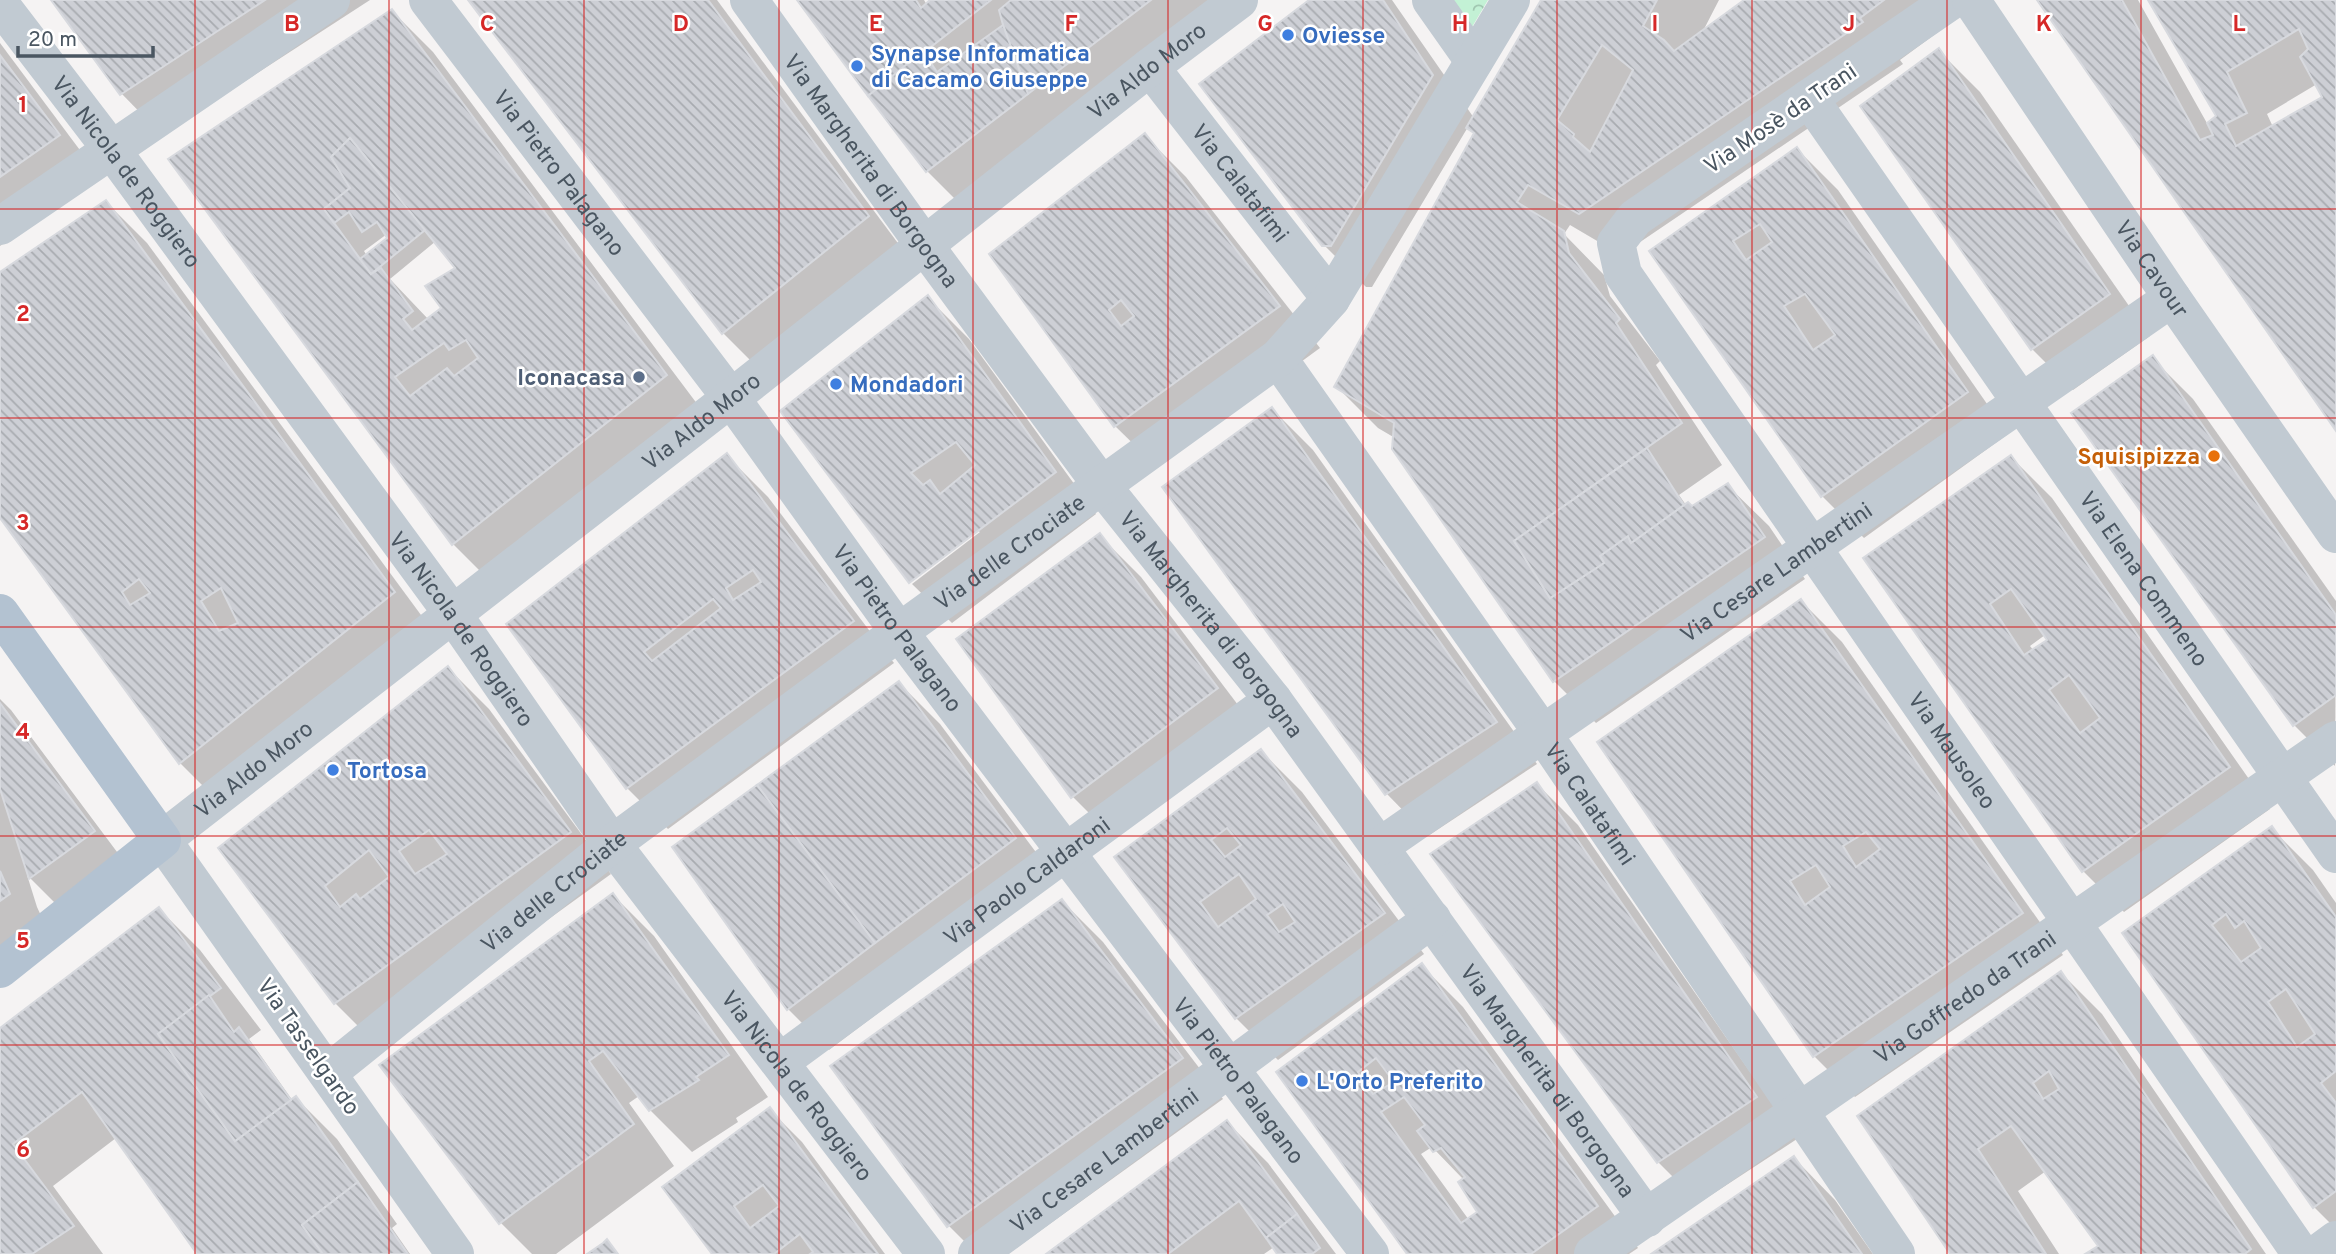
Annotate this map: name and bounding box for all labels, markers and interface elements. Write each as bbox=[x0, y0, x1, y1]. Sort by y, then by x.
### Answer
text: B bbox=[284, 11, 300, 40]
text: C bbox=[480, 11, 494, 40]
text: D bbox=[673, 11, 689, 40]
text: E bbox=[869, 11, 883, 40]
text: F bbox=[1064, 11, 1078, 40]
text: G bbox=[1257, 11, 1273, 40]
text: H bbox=[1452, 11, 1468, 40]
text: I bbox=[1652, 11, 1658, 40]
text: J bbox=[1843, 11, 1855, 40]
text: K bbox=[2036, 11, 2052, 40]
text: L bbox=[2232, 11, 2246, 40]
scale bar bbox=[18, 14, 152, 58]
street label: Via Aldo Moro bbox=[1083, 17, 1214, 127]
place label: Oviesse bbox=[1302, 23, 1385, 52]
text: 20 m bbox=[28, 27, 77, 54]
marker: Oviesse bbox=[1280, 27, 1296, 43]
place label: Synapse Informatica di Cacamo Giuseppe bbox=[871, 41, 1090, 96]
street label: Via Margherita di Borgogna bbox=[775, 49, 963, 295]
marker: Synapse Informatica di Cacamo Giuseppe bbox=[849, 58, 865, 74]
street label: Via Mosè da Trani bbox=[1699, 58, 1863, 182]
street label: Via Nicola de Roggiero bbox=[43, 71, 206, 275]
street label: Via Pietro Palagano bbox=[485, 85, 630, 263]
text: 1 bbox=[18, 92, 28, 121]
street label: Via Calatafimi bbox=[1183, 119, 1294, 250]
street label: Via Cavour bbox=[2107, 216, 2194, 325]
text: 2 bbox=[16, 301, 30, 330]
place label: Iconacasa bbox=[517, 365, 625, 394]
street label: Via Aldo Moro bbox=[637, 368, 768, 478]
marker: Iconacasa bbox=[631, 369, 647, 385]
place label: Mondadori bbox=[850, 372, 963, 401]
marker: Mondadori bbox=[828, 376, 844, 392]
place label: Squisipizza bbox=[2077, 444, 2200, 473]
marker: Squisipizza bbox=[2206, 448, 2222, 464]
street label: Via Elena Commeno bbox=[2071, 487, 2213, 674]
street label: Via delle Crociate bbox=[930, 490, 1092, 619]
street label: Via Cesare Lambertini bbox=[1676, 497, 1879, 651]
street label: Via Margherita di Borgogna bbox=[1111, 506, 1308, 745]
text: 3 bbox=[16, 510, 30, 539]
street label: Via Nicola de Roggiero bbox=[380, 527, 539, 734]
street label: Via Pietro Palagano bbox=[824, 540, 967, 719]
street label: Via Mausoleo bbox=[1900, 687, 2001, 816]
street label: Via Aldo Moro bbox=[190, 716, 320, 826]
text: 4 bbox=[16, 719, 30, 748]
street label: Via Calatafimi bbox=[1536, 738, 1640, 872]
place label: Tortosa bbox=[347, 758, 427, 787]
marker: Tortosa bbox=[325, 762, 341, 778]
street label: Via Paolo Caldaroni bbox=[939, 812, 1117, 954]
street label: Via delle Crociate bbox=[476, 825, 634, 961]
street label: Via Goffredo da Trani bbox=[1869, 926, 2063, 1072]
text: 5 bbox=[16, 928, 30, 957]
street label: Via Margherita di Borgogna bbox=[1452, 959, 1640, 1205]
street label: Via Tasselgardo bbox=[249, 973, 365, 1122]
street label: Via Nicola de Roggiero bbox=[713, 986, 877, 1189]
street label: Via Pietro Palagano bbox=[1164, 993, 1309, 1171]
place label: L'Orto Preferito bbox=[1316, 1069, 1483, 1098]
marker: L'Orto Preferito bbox=[1294, 1073, 1310, 1089]
street label: Via Cesare Lambertini bbox=[1006, 1083, 1206, 1241]
text: 6 bbox=[16, 1137, 30, 1166]

